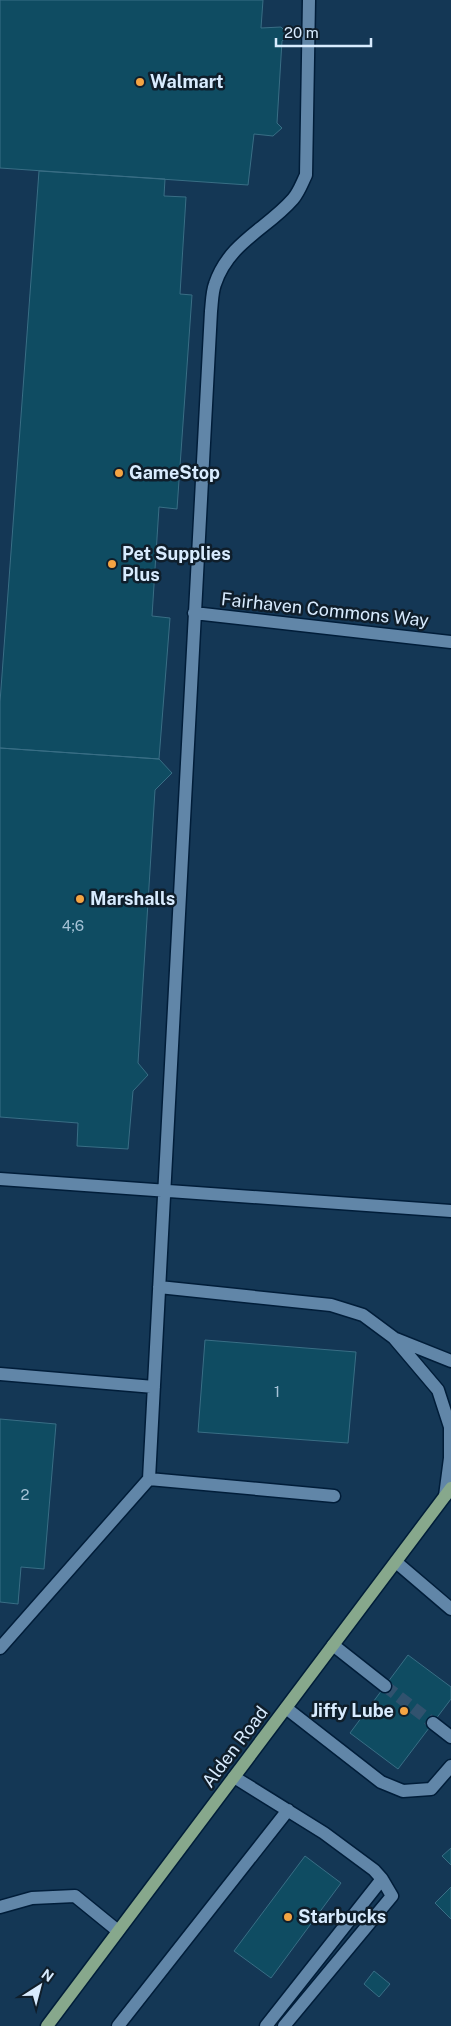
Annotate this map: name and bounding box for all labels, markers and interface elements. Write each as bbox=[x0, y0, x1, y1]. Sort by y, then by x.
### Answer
scale bar bbox=[276, 15, 371, 47]
text: 20 m bbox=[284, 24, 319, 41]
place label: Walmart bbox=[150, 71, 224, 92]
marker: Walmart bbox=[134, 76, 146, 88]
place label: GameStop bbox=[129, 462, 220, 483]
marker: GameStop bbox=[113, 467, 125, 479]
place label: Pet Supplies Plus bbox=[122, 543, 231, 585]
marker: Pet Supplies Plus bbox=[106, 558, 118, 570]
street label: Fairhaven Commons Way bbox=[220, 588, 430, 631]
place label: Marshalls bbox=[90, 888, 175, 909]
marker: Marshalls bbox=[74, 893, 86, 905]
house number: 4;6 bbox=[62, 917, 84, 934]
house number: 1 bbox=[274, 1383, 280, 1400]
house number: 2 bbox=[21, 1486, 30, 1503]
place label: Jiffy Lube bbox=[311, 1700, 394, 1721]
street label: Alden Road bbox=[197, 1702, 272, 1791]
marker: Jiffy Lube bbox=[398, 1705, 410, 1717]
place label: Starbucks bbox=[298, 1906, 386, 1927]
marker: Starbucks bbox=[282, 1911, 294, 1923]
north arrow bbox=[15, 1961, 65, 2011]
text: N bbox=[39, 1966, 57, 1985]

